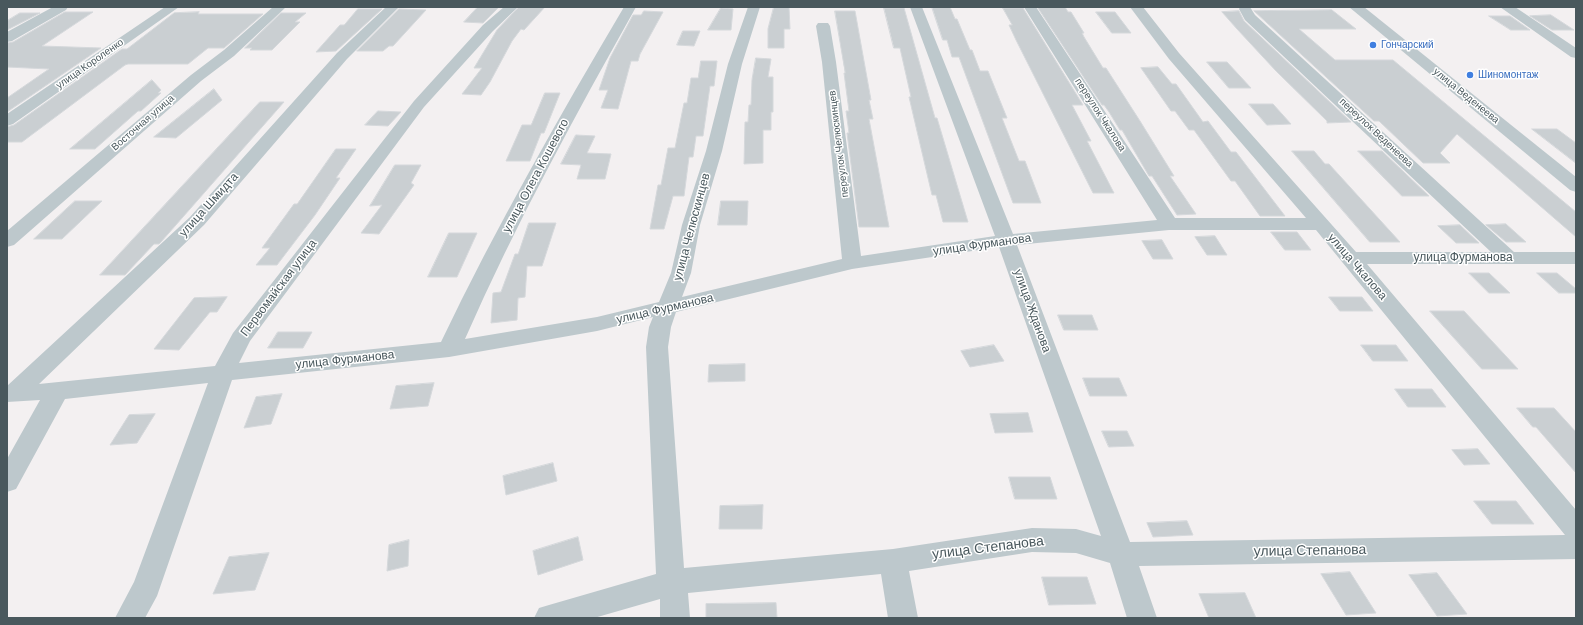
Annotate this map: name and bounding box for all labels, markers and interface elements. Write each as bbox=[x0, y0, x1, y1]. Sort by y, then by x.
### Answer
street label: улица Короленко bbox=[54, 36, 126, 92]
place label: Гончарский bbox=[1381, 39, 1434, 51]
marker: Гончарский bbox=[1368, 40, 1378, 50]
street label: улица Веденеева bbox=[1431, 66, 1501, 126]
place label: Шиномонтаж bbox=[1478, 69, 1539, 81]
marker: Шиномонтаж bbox=[1465, 70, 1475, 80]
street label: переулок Чкалова bbox=[1072, 76, 1128, 154]
street label: переулок Челюскинцев bbox=[826, 90, 852, 198]
street label: Восточная улица bbox=[109, 93, 177, 153]
street label: переулок Веденеева bbox=[1337, 96, 1415, 170]
street label: улица Олега Кошевого bbox=[500, 117, 572, 235]
street label: улица Шмидта bbox=[176, 170, 242, 240]
street label: улица Челюскинцев bbox=[671, 172, 713, 282]
street label: улица Фурманова bbox=[932, 231, 1032, 259]
street label: улица Чкалова bbox=[1324, 231, 1390, 303]
street label: Первомайская улица bbox=[238, 237, 320, 339]
street label: улица Фурманова bbox=[1413, 251, 1513, 265]
street label: улица Жданова bbox=[1010, 268, 1054, 354]
street label: улица Фурманова bbox=[615, 291, 715, 327]
street label: улица Фурманова bbox=[295, 348, 395, 372]
street label: улица Степанова bbox=[931, 533, 1045, 563]
street label: улица Степанова bbox=[1254, 542, 1366, 560]

